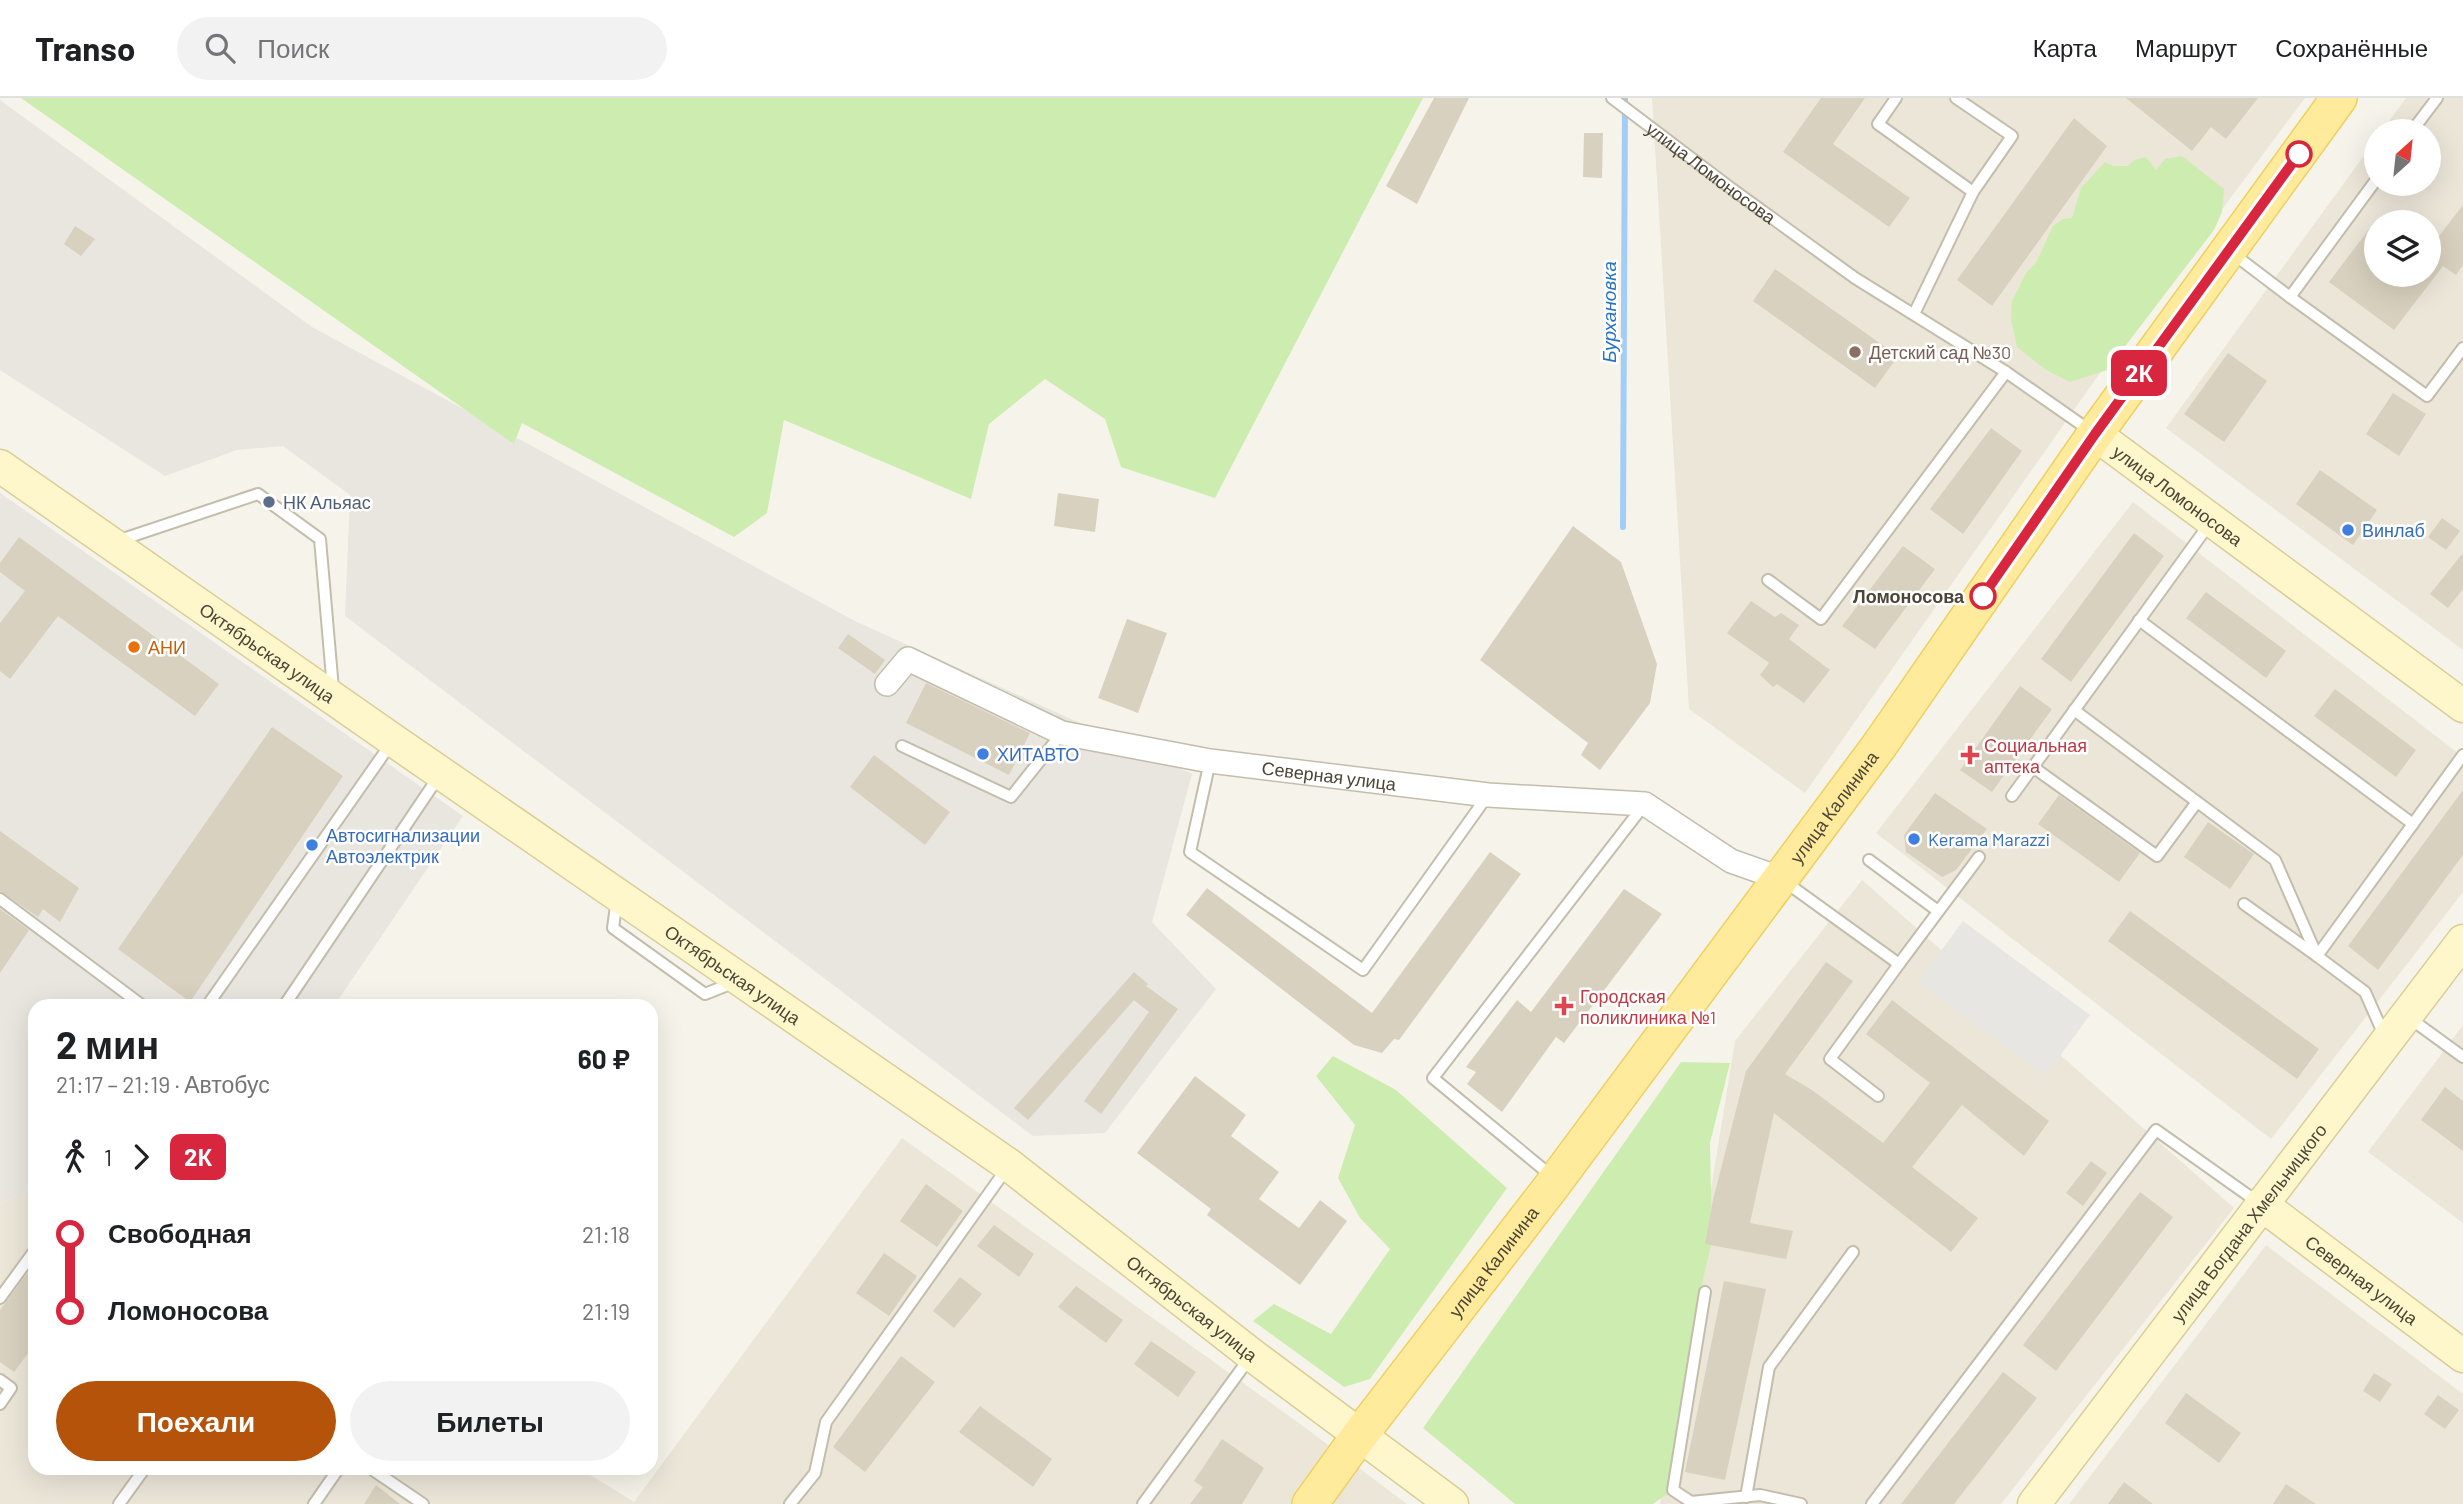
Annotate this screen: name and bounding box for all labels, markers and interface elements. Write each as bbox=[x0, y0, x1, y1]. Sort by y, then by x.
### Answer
search box bbox=[177, 17, 667, 80]
text: Transo bbox=[35, 28, 135, 68]
icon: search bbox=[201, 29, 239, 67]
text: Поиск bbox=[257, 32, 329, 63]
text: Карта bbox=[2033, 33, 2097, 62]
text: Маршрут bbox=[2135, 33, 2237, 62]
text: Сохранённые bbox=[2275, 33, 2428, 62]
street label: улица Ломоносова bbox=[1642, 117, 1781, 229]
north arrow bbox=[2364, 119, 2441, 196]
map controls bbox=[2364, 119, 2441, 287]
unlabelled marker bbox=[2286, 141, 2312, 167]
button: layers bbox=[2364, 210, 2441, 287]
water label: Бурхановка bbox=[1597, 261, 1620, 363]
place label: Детский сад №30 bbox=[1869, 341, 2011, 363]
marker: Детский сад №30 bbox=[1847, 344, 1863, 360]
line badge: 2К bbox=[2108, 350, 2170, 396]
text: 2К bbox=[2125, 358, 2153, 387]
street label: улица Ломоносова bbox=[2109, 440, 2248, 551]
place label: НК Альяас bbox=[283, 491, 371, 513]
marker: НК Альяас bbox=[261, 494, 277, 510]
place label: Винлаб bbox=[2362, 519, 2425, 541]
marker: Винлаб bbox=[2340, 522, 2356, 538]
marker: Ломоносова bbox=[1970, 583, 1996, 609]
place label: Ломоносова bbox=[1853, 585, 1965, 607]
street label: Октябрьская улица bbox=[196, 598, 340, 708]
place label: АНИ bbox=[148, 636, 186, 658]
marker: АНИ bbox=[126, 639, 142, 655]
place label: Социальная аптека bbox=[1984, 734, 2087, 777]
place label: ХИТАВТО bbox=[997, 743, 1079, 765]
marker: ХИТАВТО bbox=[975, 746, 991, 762]
street label: улица Калинина bbox=[1785, 746, 1883, 867]
marker: Социальная аптека bbox=[1962, 747, 1978, 763]
street label: Северная улица bbox=[1261, 756, 1398, 795]
place label: Автосигнализации Автоэлектрик bbox=[326, 824, 480, 867]
place label: Kerama Marazzi bbox=[1928, 828, 2050, 850]
marker: Kerama Marazzi bbox=[1906, 831, 1922, 847]
marker: Автосигнализации Автоэлектрик bbox=[304, 837, 320, 853]
street label: Октябрьская улица bbox=[661, 920, 806, 1030]
place label: Городская поликлиника №1 bbox=[1580, 985, 1716, 1028]
marker: Городская поликлиника №1 bbox=[1554, 996, 1574, 1016]
text: 2 мин bbox=[56, 1021, 159, 1067]
text: 60 ₽ bbox=[578, 1043, 630, 1074]
text: 21:17 – 21:19 · Автобус bbox=[56, 1070, 270, 1098]
street label: улица Богдана Хмельницкого bbox=[2166, 1119, 2331, 1326]
icon: walk bbox=[56, 1138, 94, 1176]
icon: forward bbox=[122, 1138, 160, 1176]
text: 2К bbox=[184, 1142, 212, 1171]
text: 1 bbox=[104, 1143, 112, 1171]
street label: улица Калинина bbox=[1444, 1201, 1544, 1321]
text: Свободная bbox=[108, 1217, 252, 1248]
text: 21:18 bbox=[582, 1220, 630, 1248]
street label: Северная улица bbox=[2301, 1230, 2423, 1330]
street label: Октябрьская улица bbox=[1122, 1250, 1263, 1367]
text: Ломоносова bbox=[108, 1294, 268, 1325]
text: 21:19 bbox=[582, 1297, 630, 1325]
button: Поехали bbox=[56, 1381, 336, 1461]
button: Билеты bbox=[350, 1381, 630, 1461]

